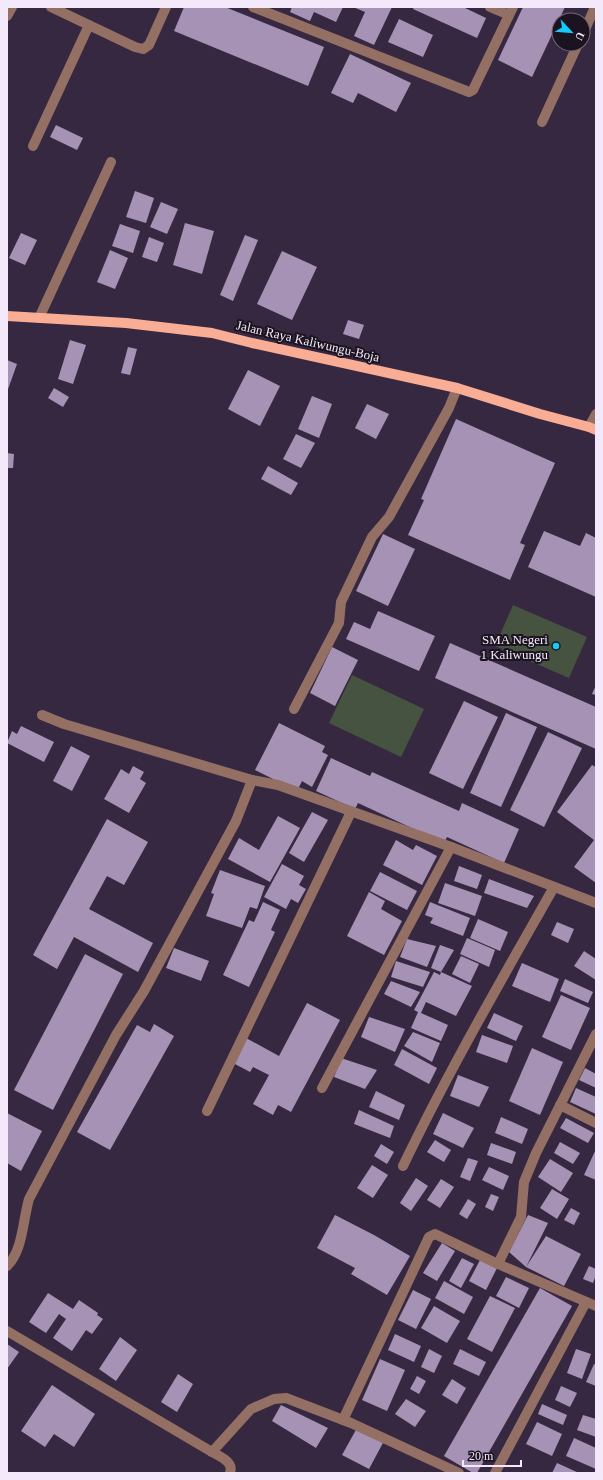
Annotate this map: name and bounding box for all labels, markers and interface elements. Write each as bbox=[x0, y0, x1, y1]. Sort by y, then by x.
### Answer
north arrow bbox=[551, 12, 591, 52]
text: U bbox=[573, 30, 587, 43]
street label: Jalan Raya Kaliwungu-Boja bbox=[235, 317, 381, 365]
place label: SMA Negeri 1 Kaliwungu bbox=[480, 632, 548, 662]
marker: SMA Negeri 1 Kaliwungu bbox=[551, 641, 561, 651]
scale bar bbox=[463, 1442, 521, 1468]
text: 20 m bbox=[469, 1449, 494, 1463]

